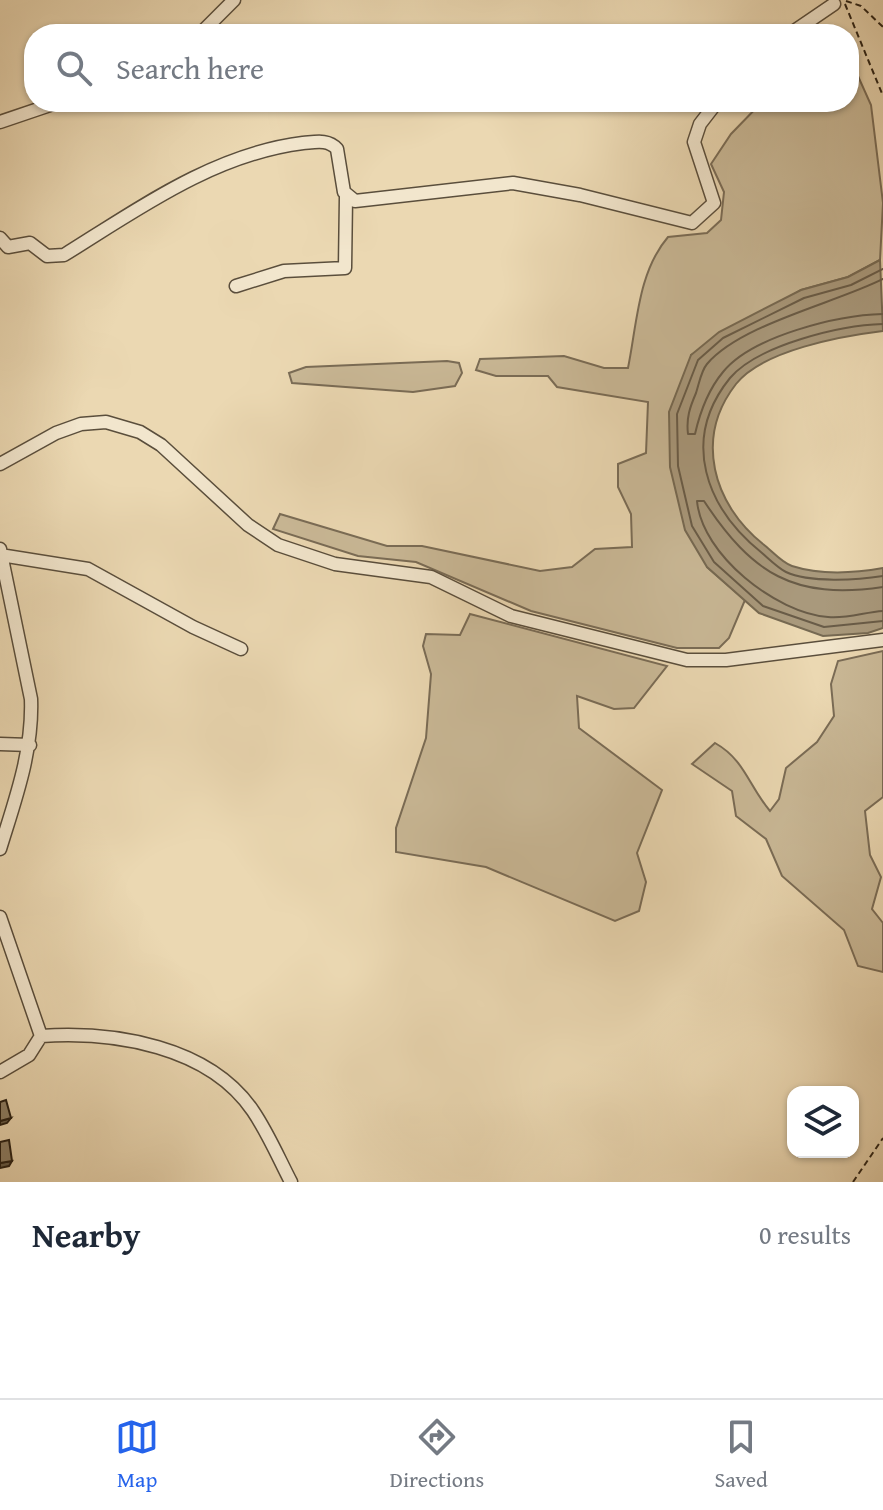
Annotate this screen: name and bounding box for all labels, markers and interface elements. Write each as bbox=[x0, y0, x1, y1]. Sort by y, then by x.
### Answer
search box bbox=[24, 24, 859, 112]
icon: search bbox=[52, 46, 96, 90]
text: Search here bbox=[116, 46, 264, 90]
map controls bbox=[787, 1086, 859, 1158]
button: layers bbox=[787, 1086, 859, 1158]
text: Nearby bbox=[32, 1210, 141, 1259]
text: 0 results bbox=[759, 1215, 851, 1254]
tab: Map bbox=[115, 1415, 159, 1495]
tab: Directions bbox=[390, 1415, 484, 1495]
tab: Saved bbox=[715, 1415, 768, 1495]

